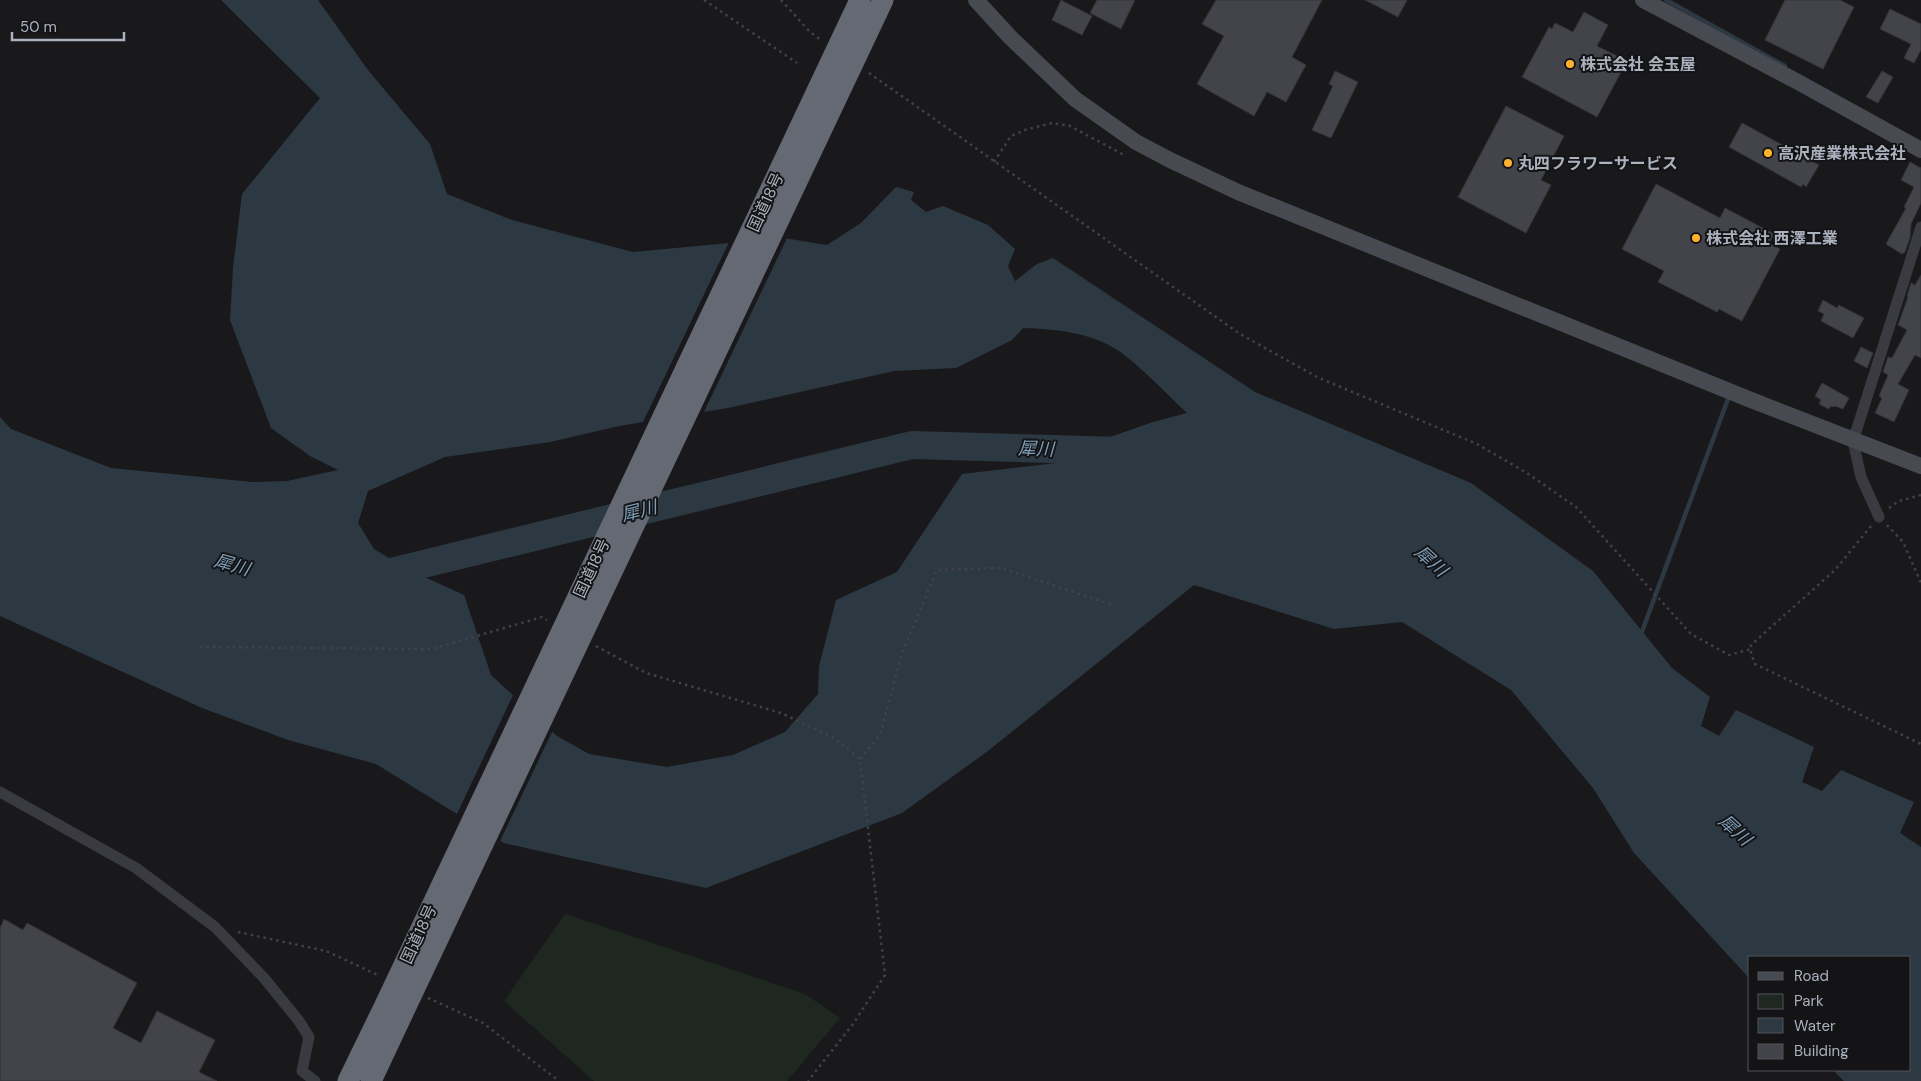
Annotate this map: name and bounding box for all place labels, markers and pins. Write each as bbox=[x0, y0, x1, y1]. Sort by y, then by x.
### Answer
place label: 株式会社 会玉屋 bbox=[1580, 54, 1696, 75]
marker: 株式会社 会玉屋 bbox=[1564, 58, 1576, 70]
place label: 高沢産業株式会社 bbox=[1778, 143, 1906, 164]
marker: 高沢産業株式会社 bbox=[1762, 147, 1774, 159]
place label: 丸四フラワーサービス bbox=[1518, 153, 1678, 174]
marker: 丸四フラワーサービス bbox=[1502, 157, 1514, 169]
place label: 株式会社 西澤工業 bbox=[1706, 228, 1838, 249]
marker: 株式会社 西澤工業 bbox=[1690, 232, 1702, 244]

